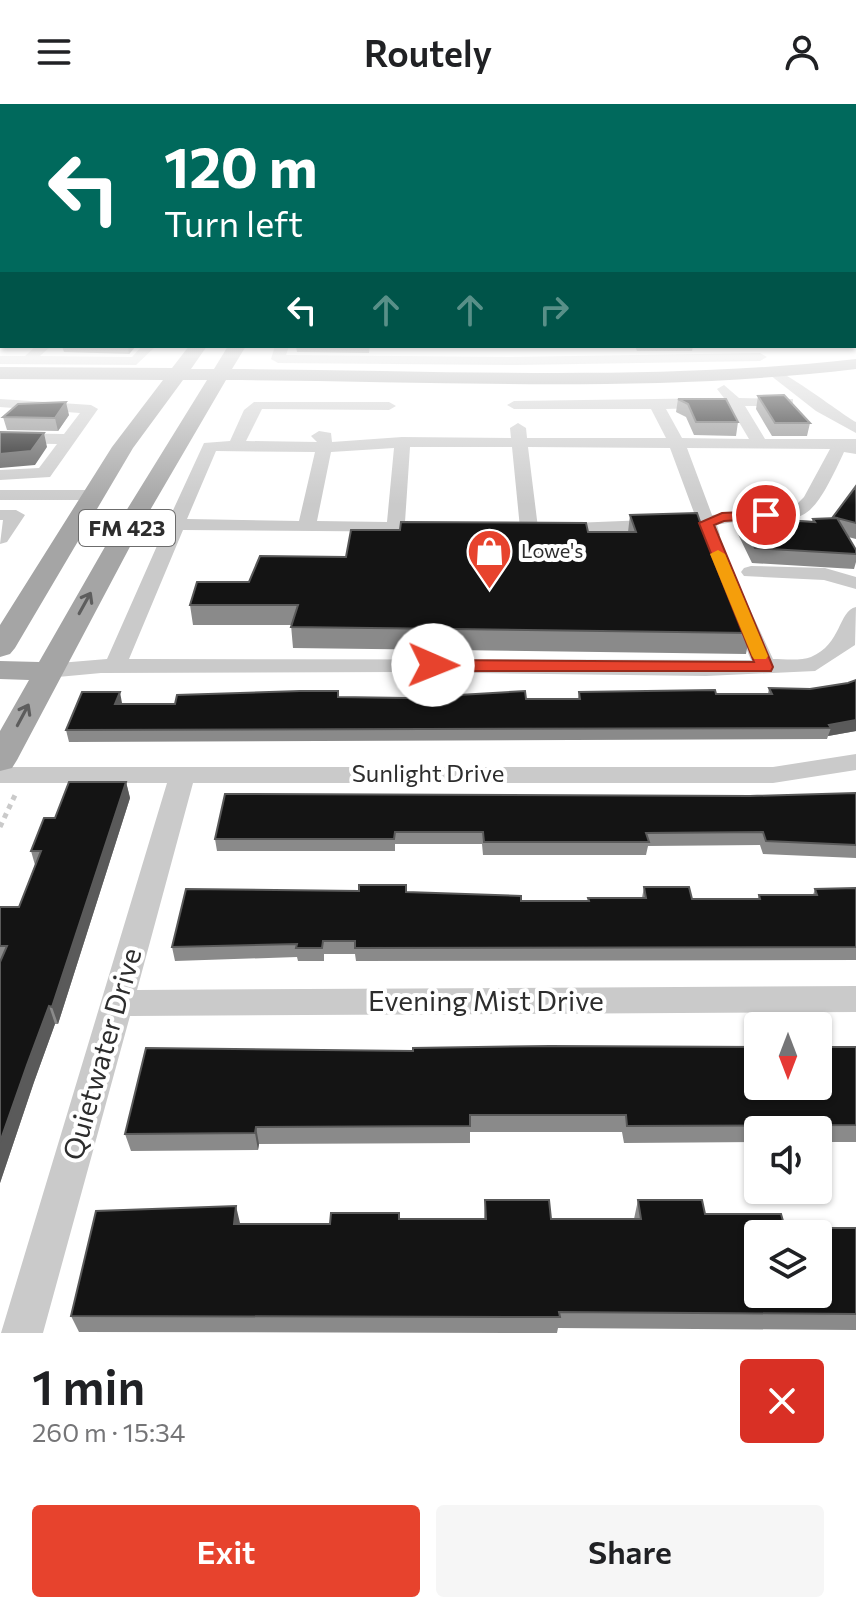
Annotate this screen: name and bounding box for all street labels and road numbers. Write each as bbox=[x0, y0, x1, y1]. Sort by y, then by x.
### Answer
road number: FM 423 bbox=[79, 510, 175, 546]
street label: Sunlight Drive bbox=[352, 758, 504, 787]
street label: Quietwater Drive bbox=[55, 944, 148, 1164]
street label: Evening Mist Drive bbox=[368, 983, 604, 1017]

